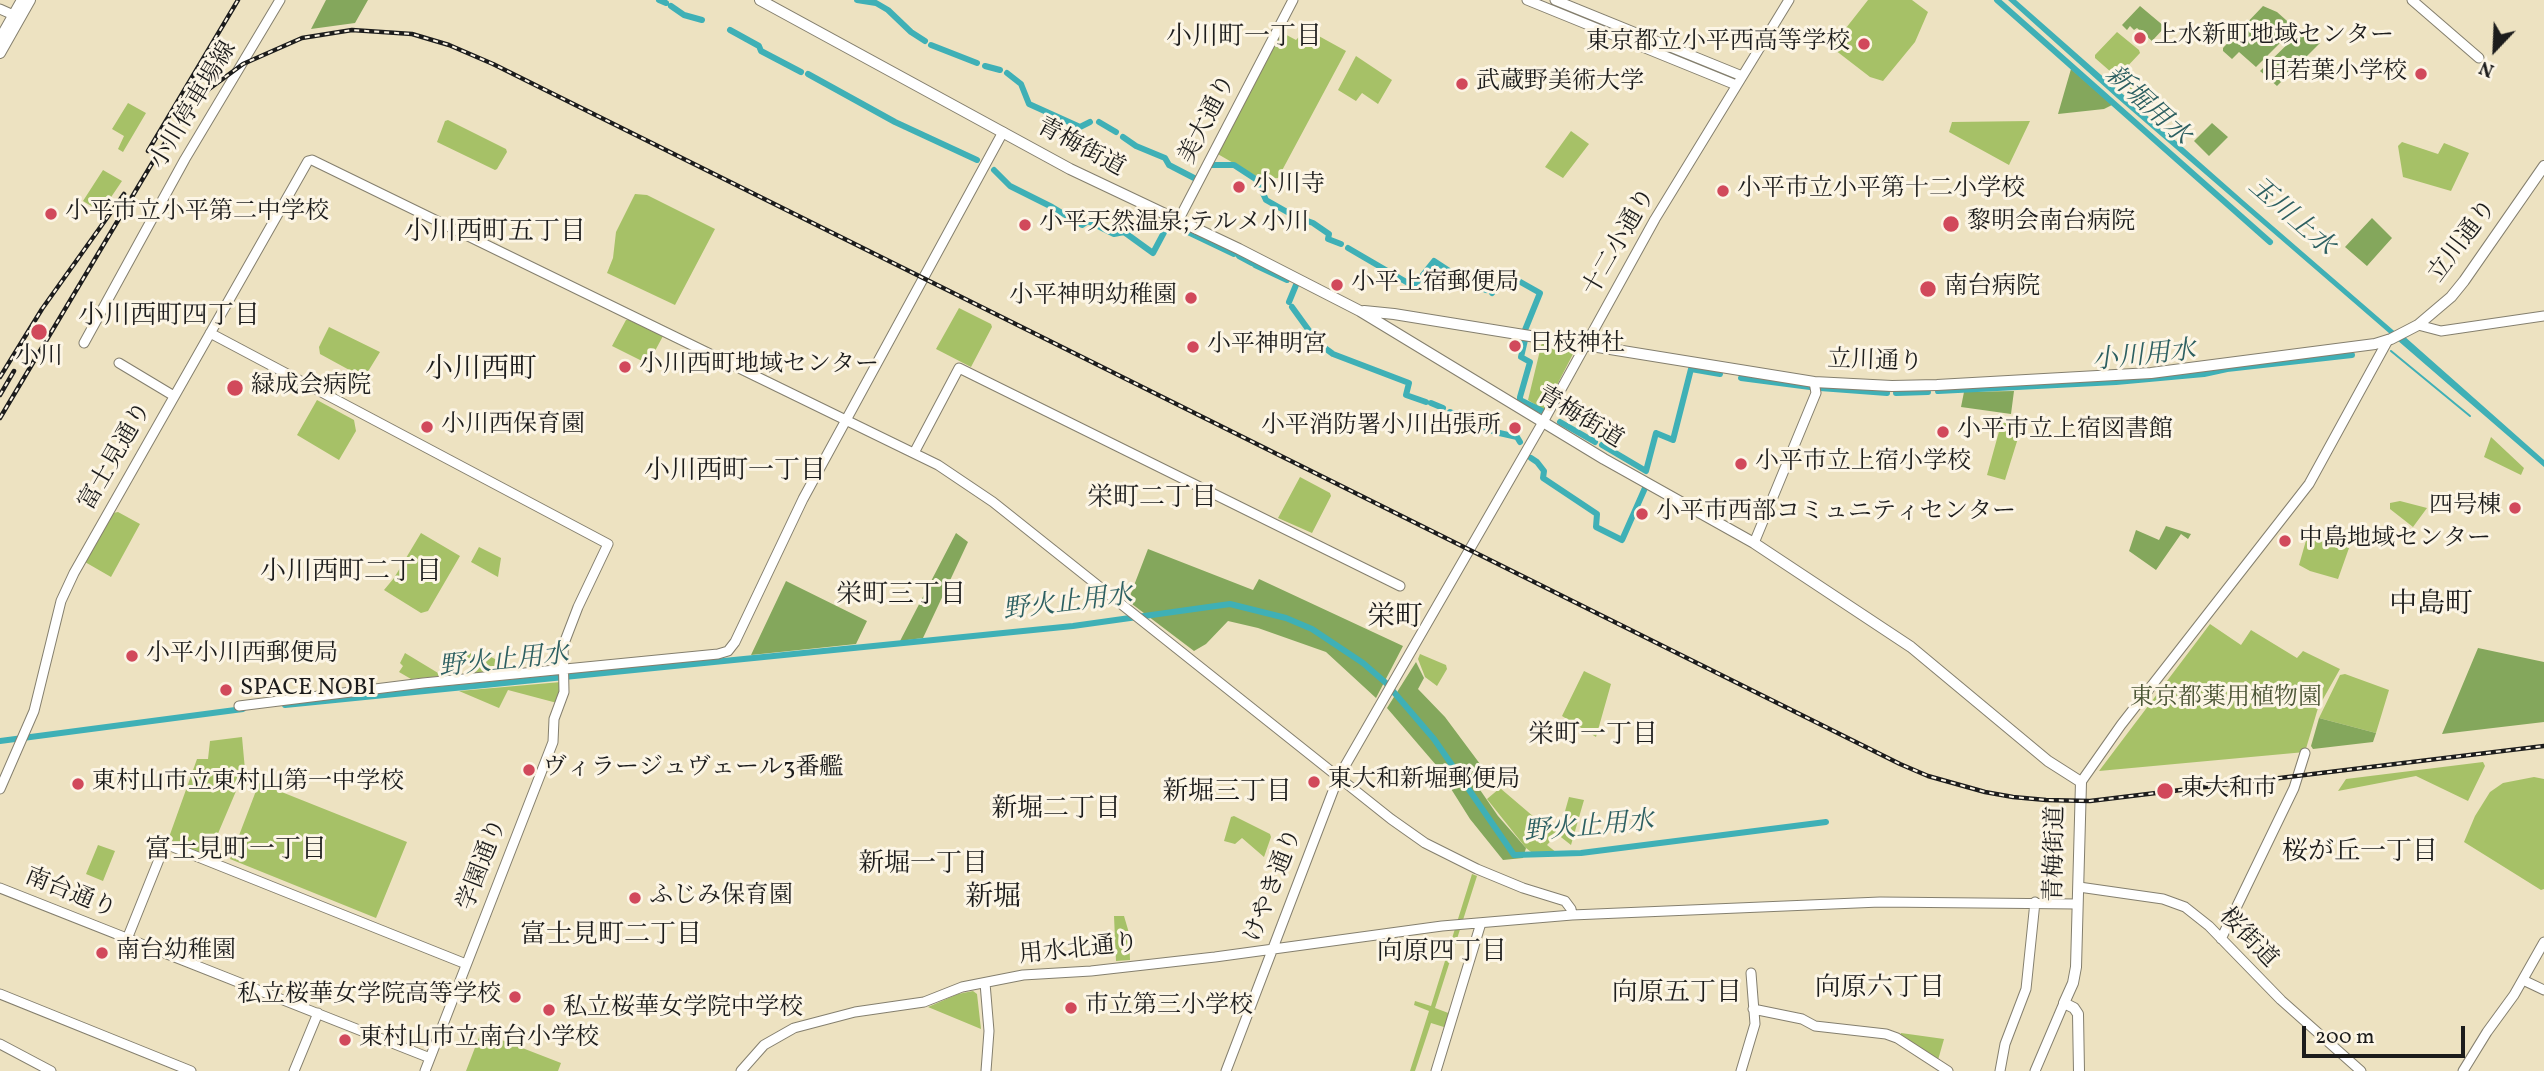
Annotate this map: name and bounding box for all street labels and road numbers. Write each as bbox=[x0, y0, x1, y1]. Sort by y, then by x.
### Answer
street label: 小川停車場線 bbox=[146, 37, 244, 175]
street label: 美大通り bbox=[1174, 71, 1244, 169]
street label: 青梅街道 bbox=[1031, 114, 1129, 184]
street label: 十二小通り bbox=[1579, 184, 1663, 302]
street label: 立川通り bbox=[2424, 195, 2504, 289]
street label: 立川通り bbox=[1827, 347, 1923, 379]
street label: 青梅街道 bbox=[1530, 382, 1628, 456]
street label: 富士見通り bbox=[75, 398, 159, 516]
street label: 青梅街道 bbox=[2042, 806, 2072, 902]
street label: 学園通り bbox=[453, 815, 515, 915]
street label: けやき通り bbox=[1240, 825, 1310, 947]
street label: 南台通り bbox=[20, 864, 120, 926]
street label: 桜街道 bbox=[2212, 903, 2282, 975]
street label: 用水北通り bbox=[1018, 930, 1140, 972]

